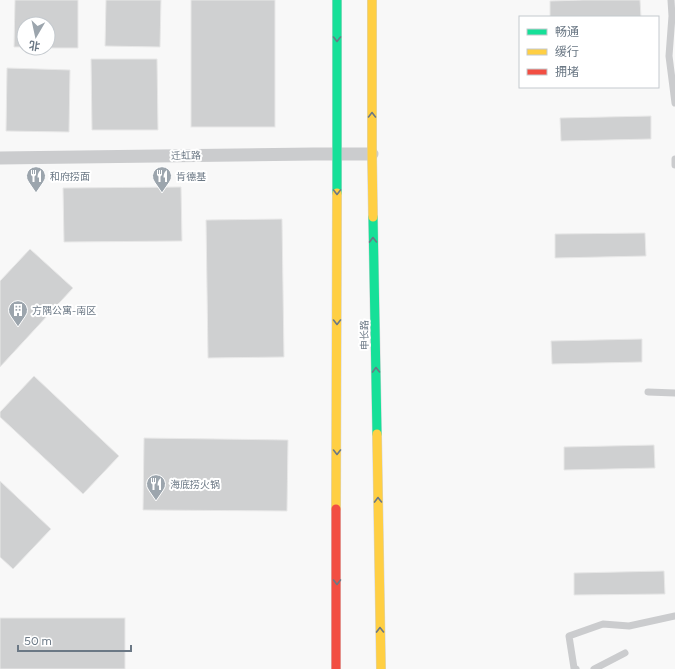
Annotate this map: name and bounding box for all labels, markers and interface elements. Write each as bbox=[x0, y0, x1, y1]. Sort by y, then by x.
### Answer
north arrow bbox=[16, 16, 56, 56]
legend bbox=[519, 16, 659, 88]
text: 畅通 bbox=[555, 25, 579, 39]
one-way arrow bbox=[333, 36, 341, 42]
text: 北 bbox=[28, 38, 41, 53]
text: 缓行 bbox=[555, 45, 579, 59]
text: 拥堵 bbox=[555, 65, 579, 79]
one-way arrow bbox=[368, 112, 376, 118]
street label: 迁虹路 bbox=[171, 149, 201, 162]
restaurant icon: 和府捞面 bbox=[25, 165, 47, 193]
restaurant icon: 肯德基 bbox=[151, 165, 173, 193]
place label: 和府捞面 bbox=[50, 170, 90, 183]
place label: 肯德基 bbox=[176, 170, 206, 183]
one-way arrow bbox=[333, 189, 341, 195]
one-way arrow bbox=[369, 237, 378, 243]
building icon: 方隅公寓-南区 bbox=[7, 299, 29, 327]
place label: 方隅公寓-南区 bbox=[32, 304, 96, 317]
one-way arrow bbox=[333, 319, 342, 325]
street label: 申长路 bbox=[358, 320, 371, 350]
one-way arrow bbox=[372, 367, 380, 373]
one-way arrow bbox=[333, 449, 341, 455]
restaurant icon: 海底捞火锅 bbox=[145, 473, 167, 501]
place label: 海底捞火锅 bbox=[170, 478, 220, 491]
one-way arrow bbox=[374, 497, 382, 503]
one-way arrow bbox=[333, 579, 341, 585]
scale bar bbox=[18, 627, 131, 653]
one-way arrow bbox=[376, 627, 384, 633]
text: 50 m bbox=[24, 634, 52, 648]

